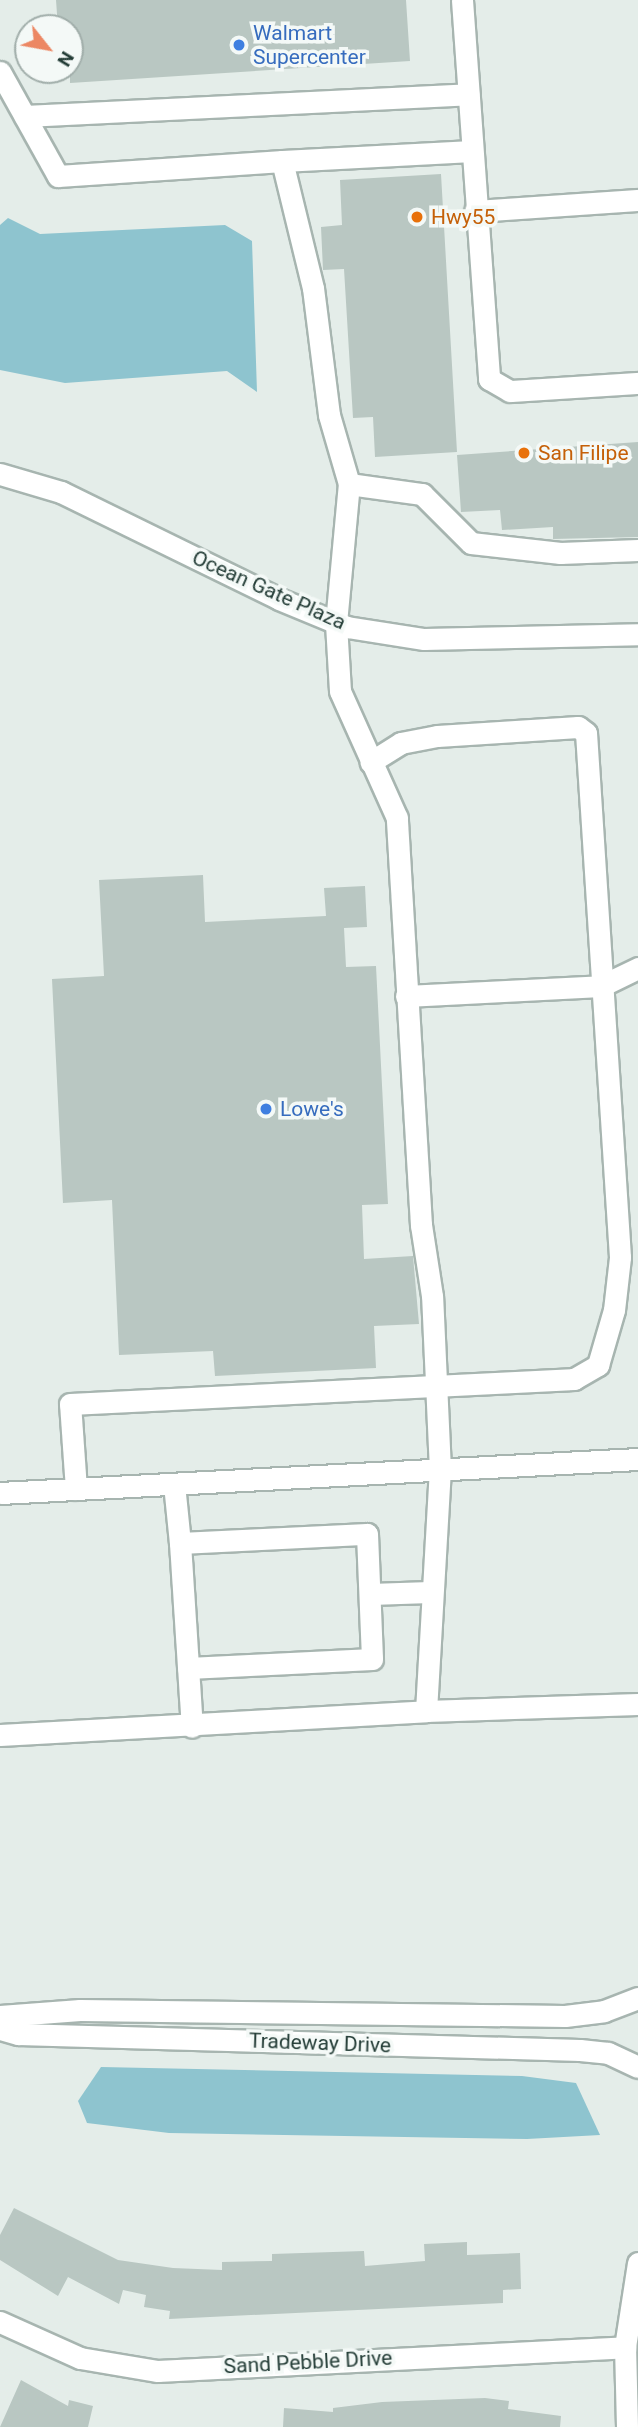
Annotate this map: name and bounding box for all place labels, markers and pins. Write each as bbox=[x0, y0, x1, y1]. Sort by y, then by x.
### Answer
place label: Walmart Supercenter bbox=[253, 20, 366, 70]
marker: Walmart Supercenter bbox=[231, 37, 247, 53]
place label: Hwy55 bbox=[431, 204, 495, 230]
marker: Hwy55 bbox=[409, 209, 425, 225]
place label: San Filipe bbox=[538, 440, 629, 466]
marker: San Filipe bbox=[516, 445, 532, 461]
place label: Lowe's bbox=[280, 1096, 344, 1122]
marker: Lowe's bbox=[258, 1101, 274, 1117]

